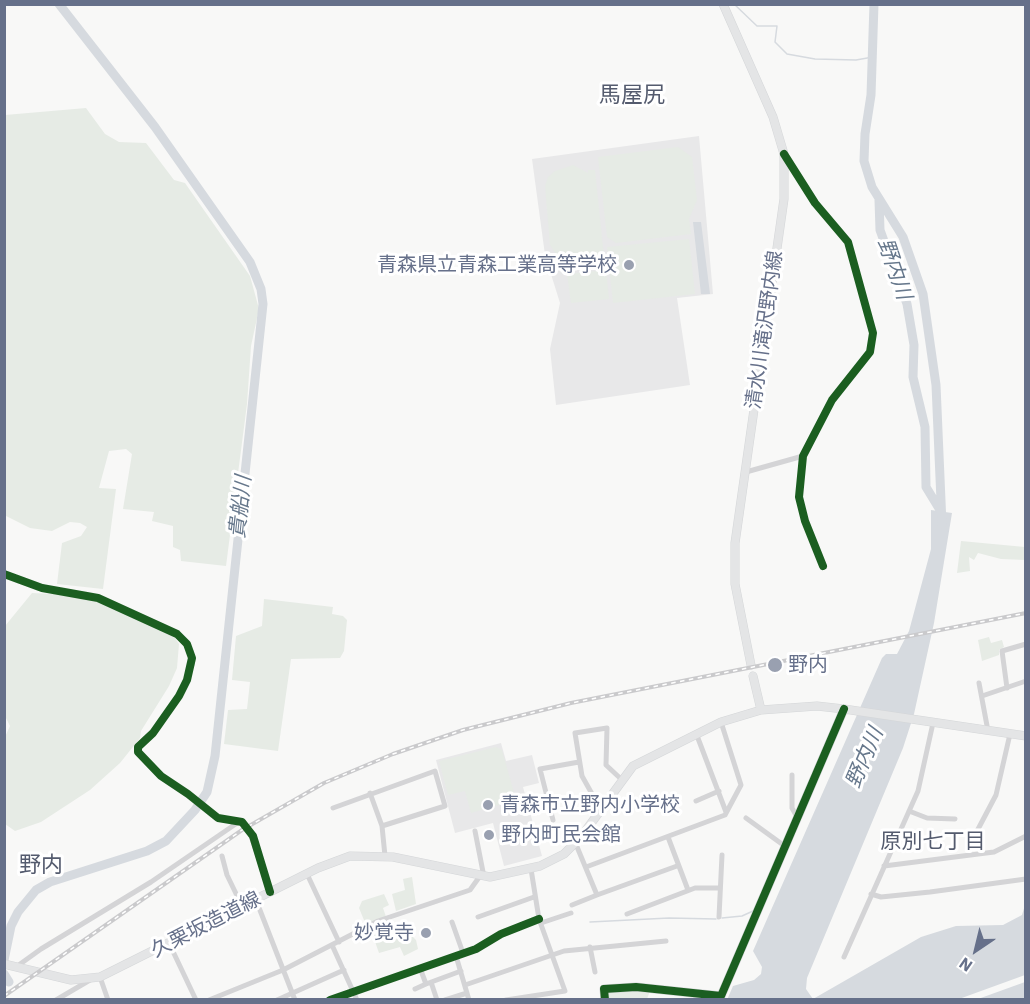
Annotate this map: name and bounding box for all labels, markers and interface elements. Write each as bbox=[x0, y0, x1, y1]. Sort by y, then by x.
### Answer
district label: 馬屋尻 bbox=[599, 83, 665, 109]
water label: 野内川 bbox=[872, 235, 916, 303]
street label: 清水川滝沢野内線 bbox=[742, 249, 788, 411]
place label: 青森県立青森工業高等学校 bbox=[377, 253, 617, 277]
marker: 青森県立青森工業高等学校 bbox=[622, 258, 636, 272]
water label: 貴船川 bbox=[225, 474, 257, 540]
place label: 野内 bbox=[788, 653, 828, 677]
marker: 野内 bbox=[766, 656, 784, 674]
water label: 野内川 bbox=[841, 724, 889, 792]
place label: 青森市立野内小学校 bbox=[500, 793, 680, 817]
marker: 青森市立野内小学校 bbox=[481, 798, 495, 812]
place label: 野内町民会館 bbox=[501, 823, 621, 847]
marker: 野内町民会館 bbox=[482, 828, 496, 842]
district label: 原別七丁目 bbox=[881, 829, 985, 855]
district label: 野内 bbox=[19, 853, 63, 879]
street label: 久栗坂造道線 bbox=[147, 887, 265, 963]
north arrow bbox=[946, 920, 1006, 980]
place label: 妙覚寺 bbox=[354, 921, 414, 945]
marker: 妙覚寺 bbox=[419, 926, 433, 940]
text: N bbox=[955, 953, 976, 976]

